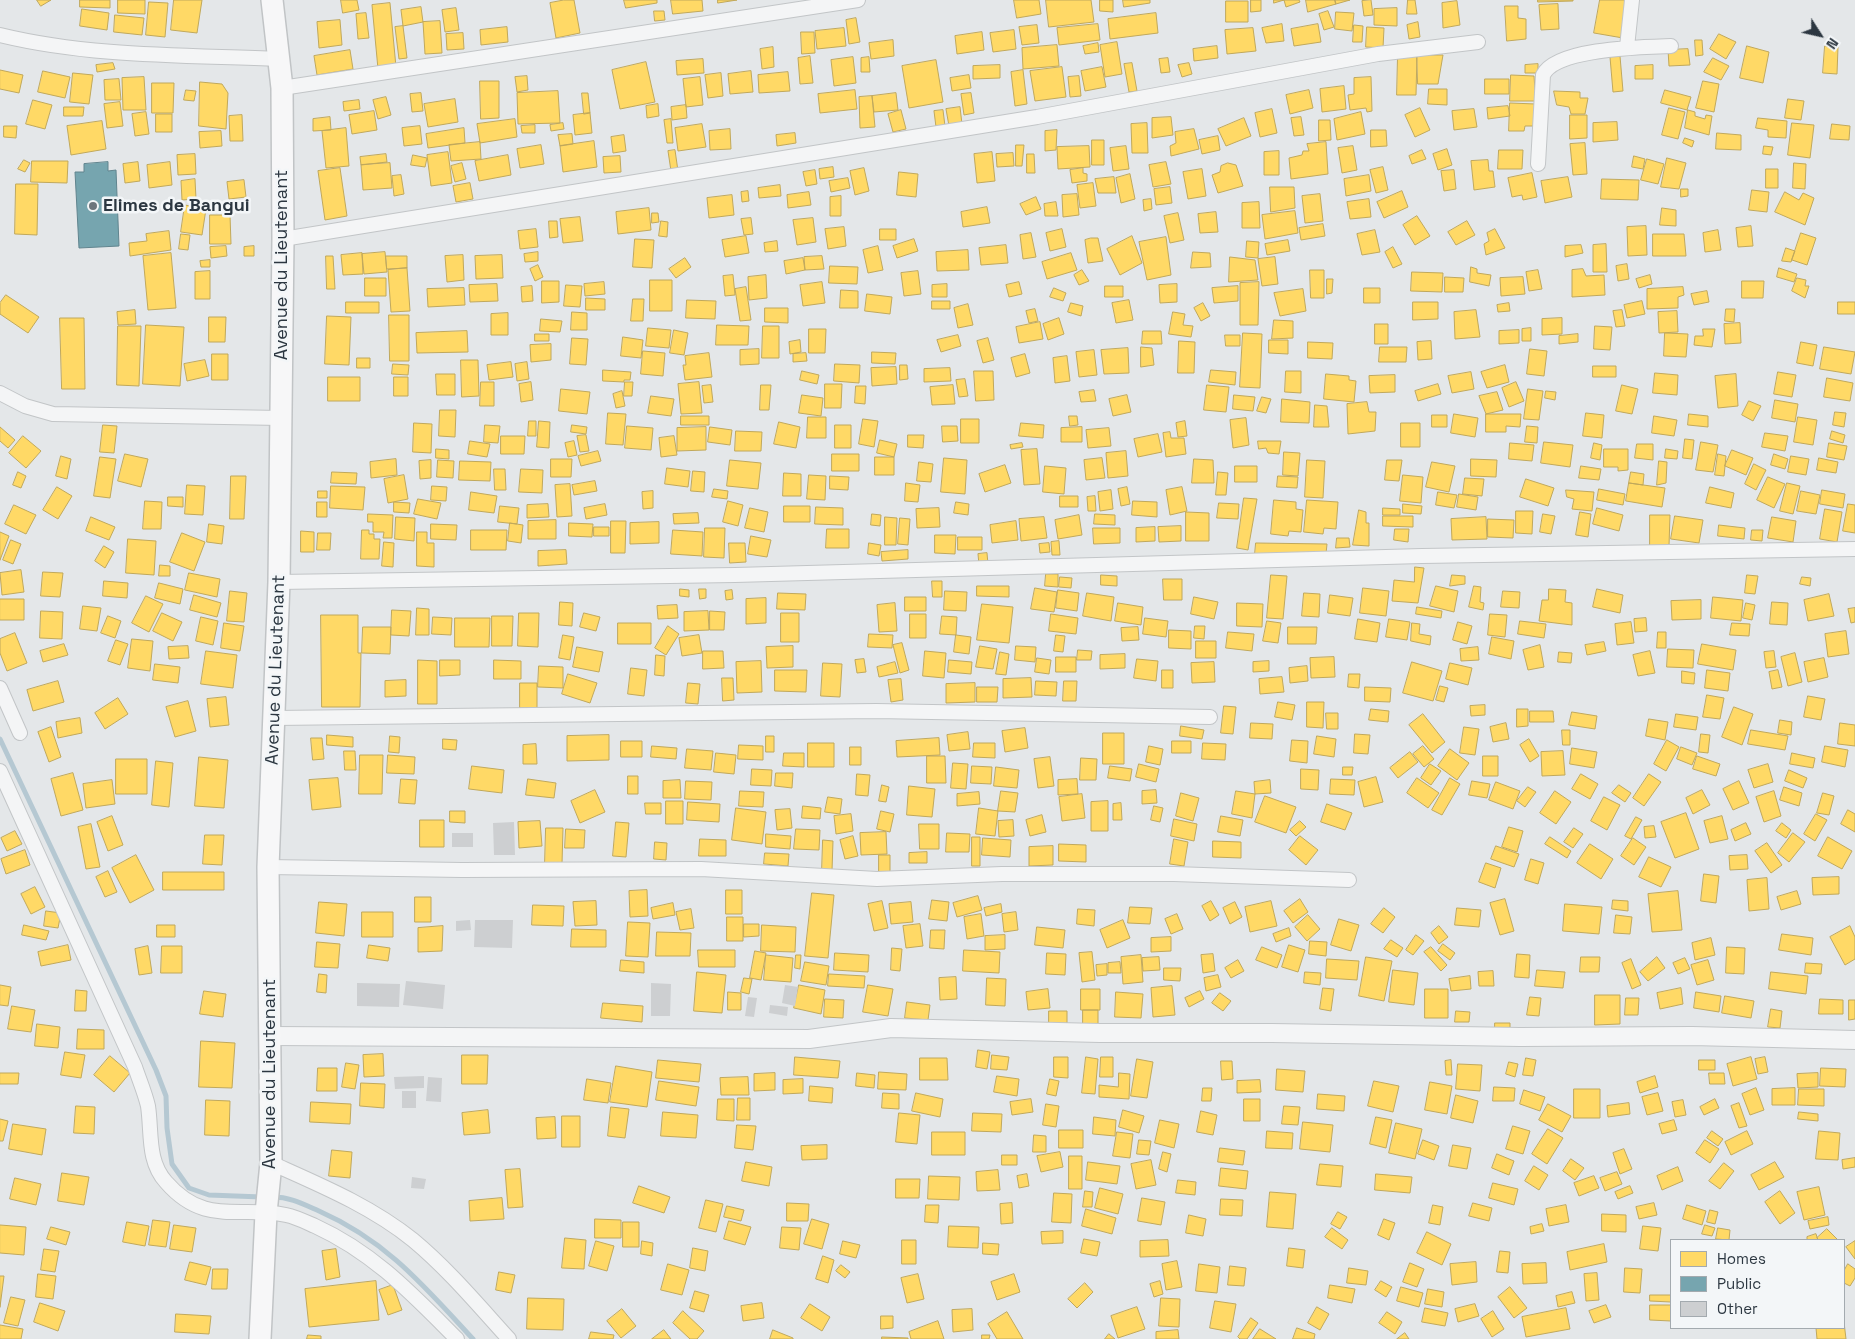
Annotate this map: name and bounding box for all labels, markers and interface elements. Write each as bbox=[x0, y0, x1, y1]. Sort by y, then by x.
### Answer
north arrow bbox=[1795, 10, 1845, 60]
text: N bbox=[1822, 35, 1842, 53]
street label: Avenue du Lieutenant bbox=[271, 170, 293, 360]
place label: Elimes de Bangui bbox=[103, 195, 250, 217]
marker: Elimes de Bangui bbox=[87, 200, 99, 212]
street label: Avenue du Lieutenant bbox=[262, 574, 290, 766]
street label: Avenue du Lieutenant bbox=[259, 979, 281, 1169]
legend bbox=[1670, 1239, 1845, 1329]
text: Homes bbox=[1717, 1249, 1766, 1268]
text: Public bbox=[1717, 1274, 1761, 1293]
text: Other bbox=[1717, 1299, 1758, 1318]

